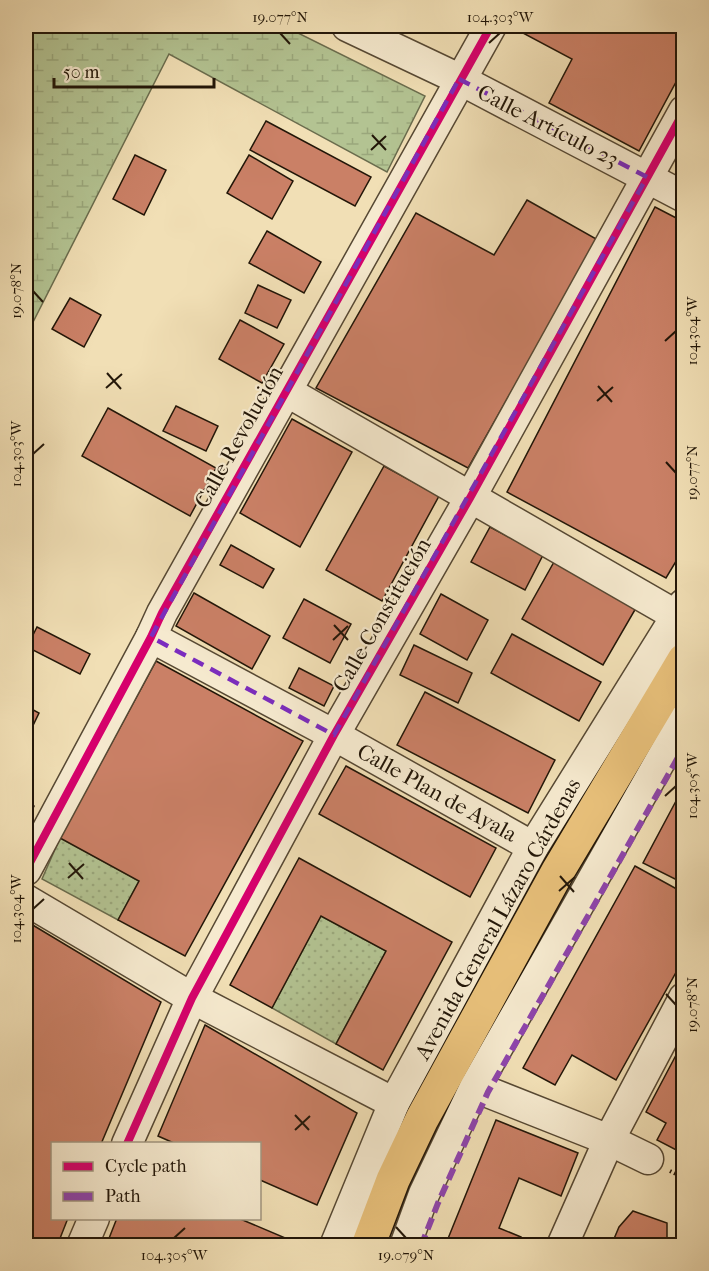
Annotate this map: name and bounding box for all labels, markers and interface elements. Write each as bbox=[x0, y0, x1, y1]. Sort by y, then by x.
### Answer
text: 19.077°N bbox=[252, 8, 308, 26]
text: 104.303°W bbox=[467, 8, 534, 26]
scale bar bbox=[54, 51, 214, 89]
text: 50 m bbox=[63, 62, 100, 83]
street label: Calle Artículo 23 bbox=[473, 79, 623, 173]
text: 19.078°N bbox=[7, 262, 25, 319]
text: 104.304°W bbox=[683, 295, 701, 365]
street label: Calle Revolución bbox=[189, 361, 289, 513]
text: 104.303°W bbox=[7, 420, 25, 487]
text: 19.077°N bbox=[683, 445, 701, 501]
street label: Calle Constitución bbox=[327, 533, 437, 697]
street label: Calle Plan de Ayala bbox=[353, 738, 522, 848]
text: 104.305°W bbox=[683, 751, 701, 819]
street label: Avenida General Lázaro Cárdenas bbox=[409, 774, 586, 1065]
text: 104.304°W bbox=[7, 873, 25, 943]
text: 19.078°N bbox=[683, 976, 701, 1033]
legend bbox=[51, 1142, 261, 1220]
text: Cycle path bbox=[105, 1156, 186, 1177]
text: Path bbox=[105, 1186, 141, 1207]
text: 104.305°W bbox=[141, 1246, 209, 1264]
text: 19.079°N bbox=[378, 1246, 435, 1264]

